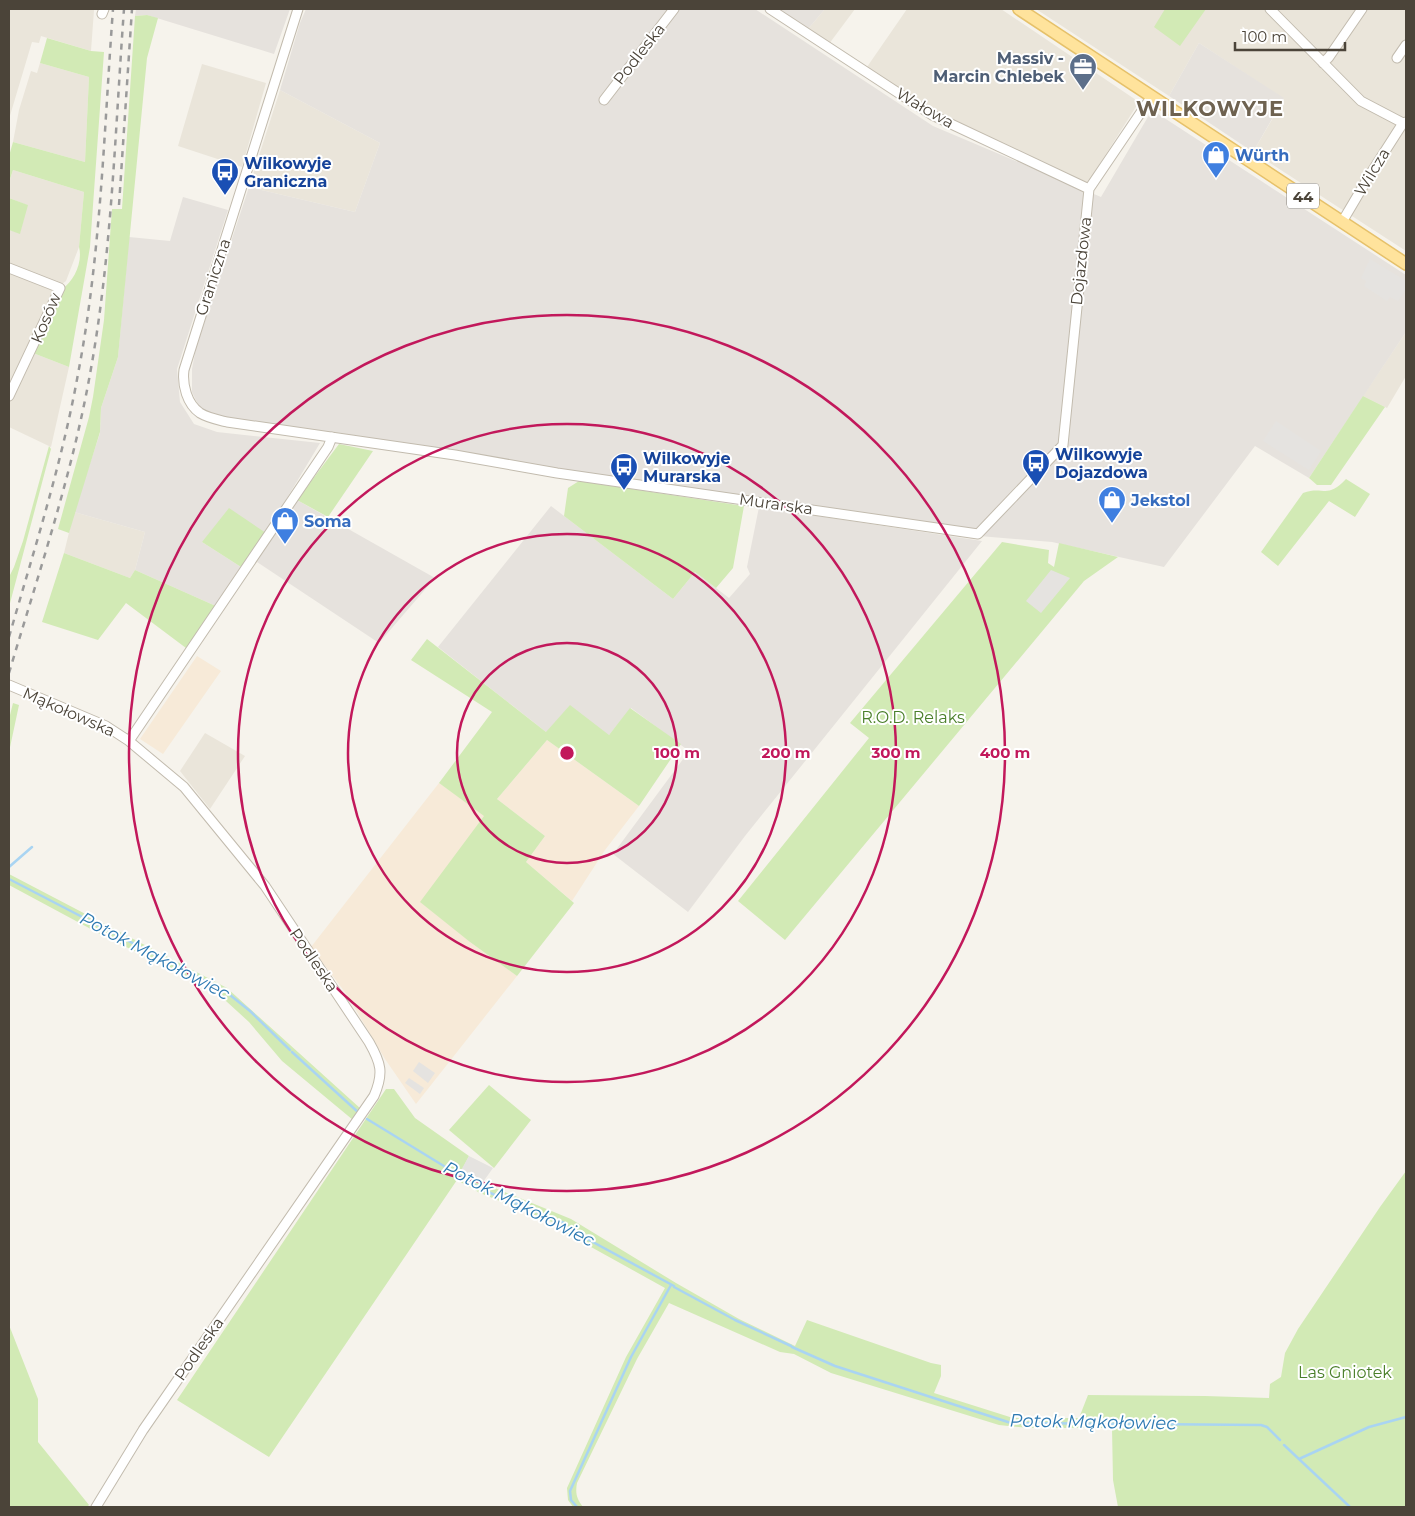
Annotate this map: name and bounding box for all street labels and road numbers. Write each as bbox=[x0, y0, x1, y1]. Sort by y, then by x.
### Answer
street label: Podleska bbox=[609, 19, 669, 89]
street label: Wałowa bbox=[893, 84, 957, 132]
street label: Wilcza bbox=[1350, 145, 1394, 199]
road number: 44 bbox=[1287, 184, 1319, 208]
street label: Dojazdowa bbox=[1067, 216, 1095, 306]
street label: Graniczna bbox=[192, 236, 234, 318]
street label: Kosów bbox=[27, 290, 65, 346]
street label: Murarska bbox=[738, 489, 814, 519]
street label: Mąkołowska bbox=[20, 683, 118, 741]
street label: Podleska bbox=[286, 925, 342, 995]
street label: Podleska bbox=[170, 1314, 228, 1384]

